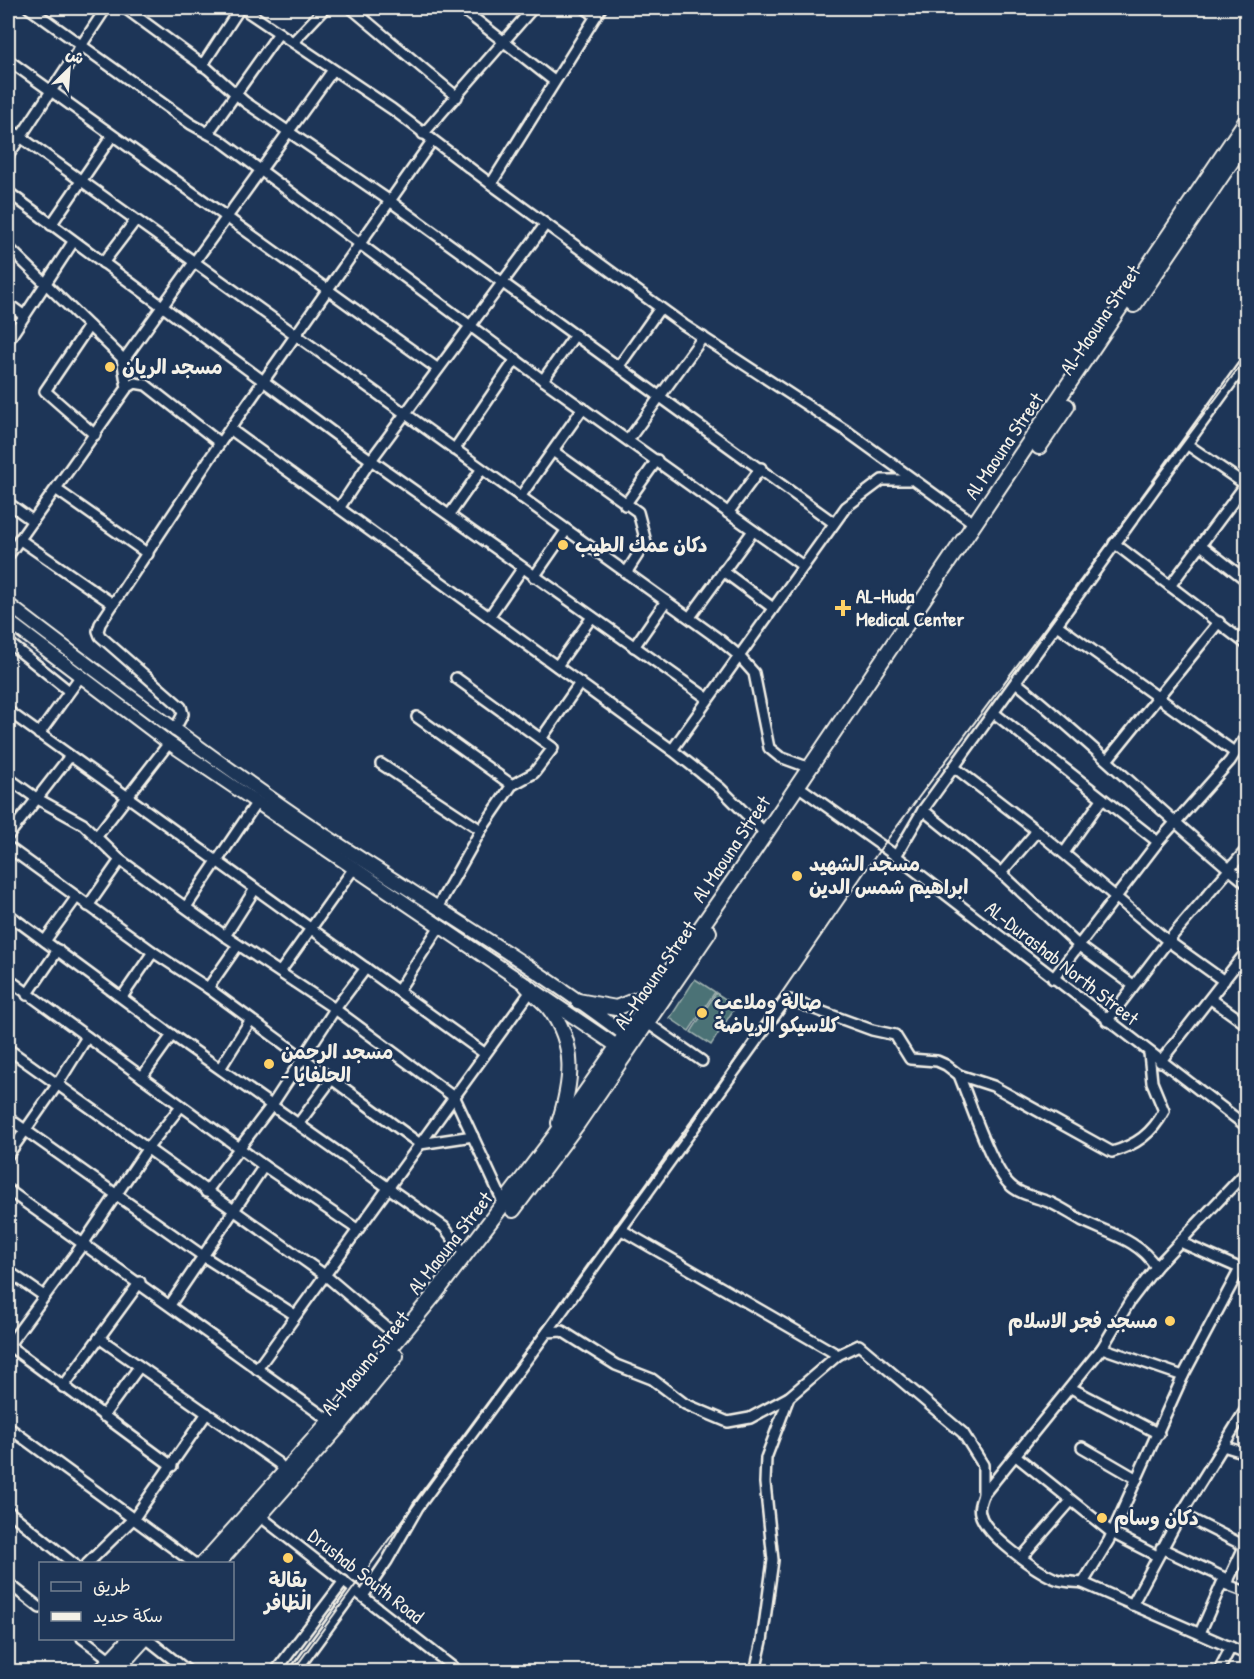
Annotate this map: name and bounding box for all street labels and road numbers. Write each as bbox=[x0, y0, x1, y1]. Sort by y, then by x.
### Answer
street label: Al-Maouna Street bbox=[1053, 259, 1147, 380]
street label: Al Maouna Street bbox=[958, 386, 1050, 504]
street label: Al Maouna Street bbox=[685, 789, 777, 907]
street label: AL-Durashab North Street bbox=[980, 894, 1146, 1032]
street label: Al-Maouna Street bbox=[607, 914, 703, 1034]
street label: Al Maouna Street bbox=[401, 1185, 499, 1300]
street label: Al-Maouna Street bbox=[314, 1304, 416, 1421]
street label: Drushab South Road bbox=[303, 1522, 430, 1629]

